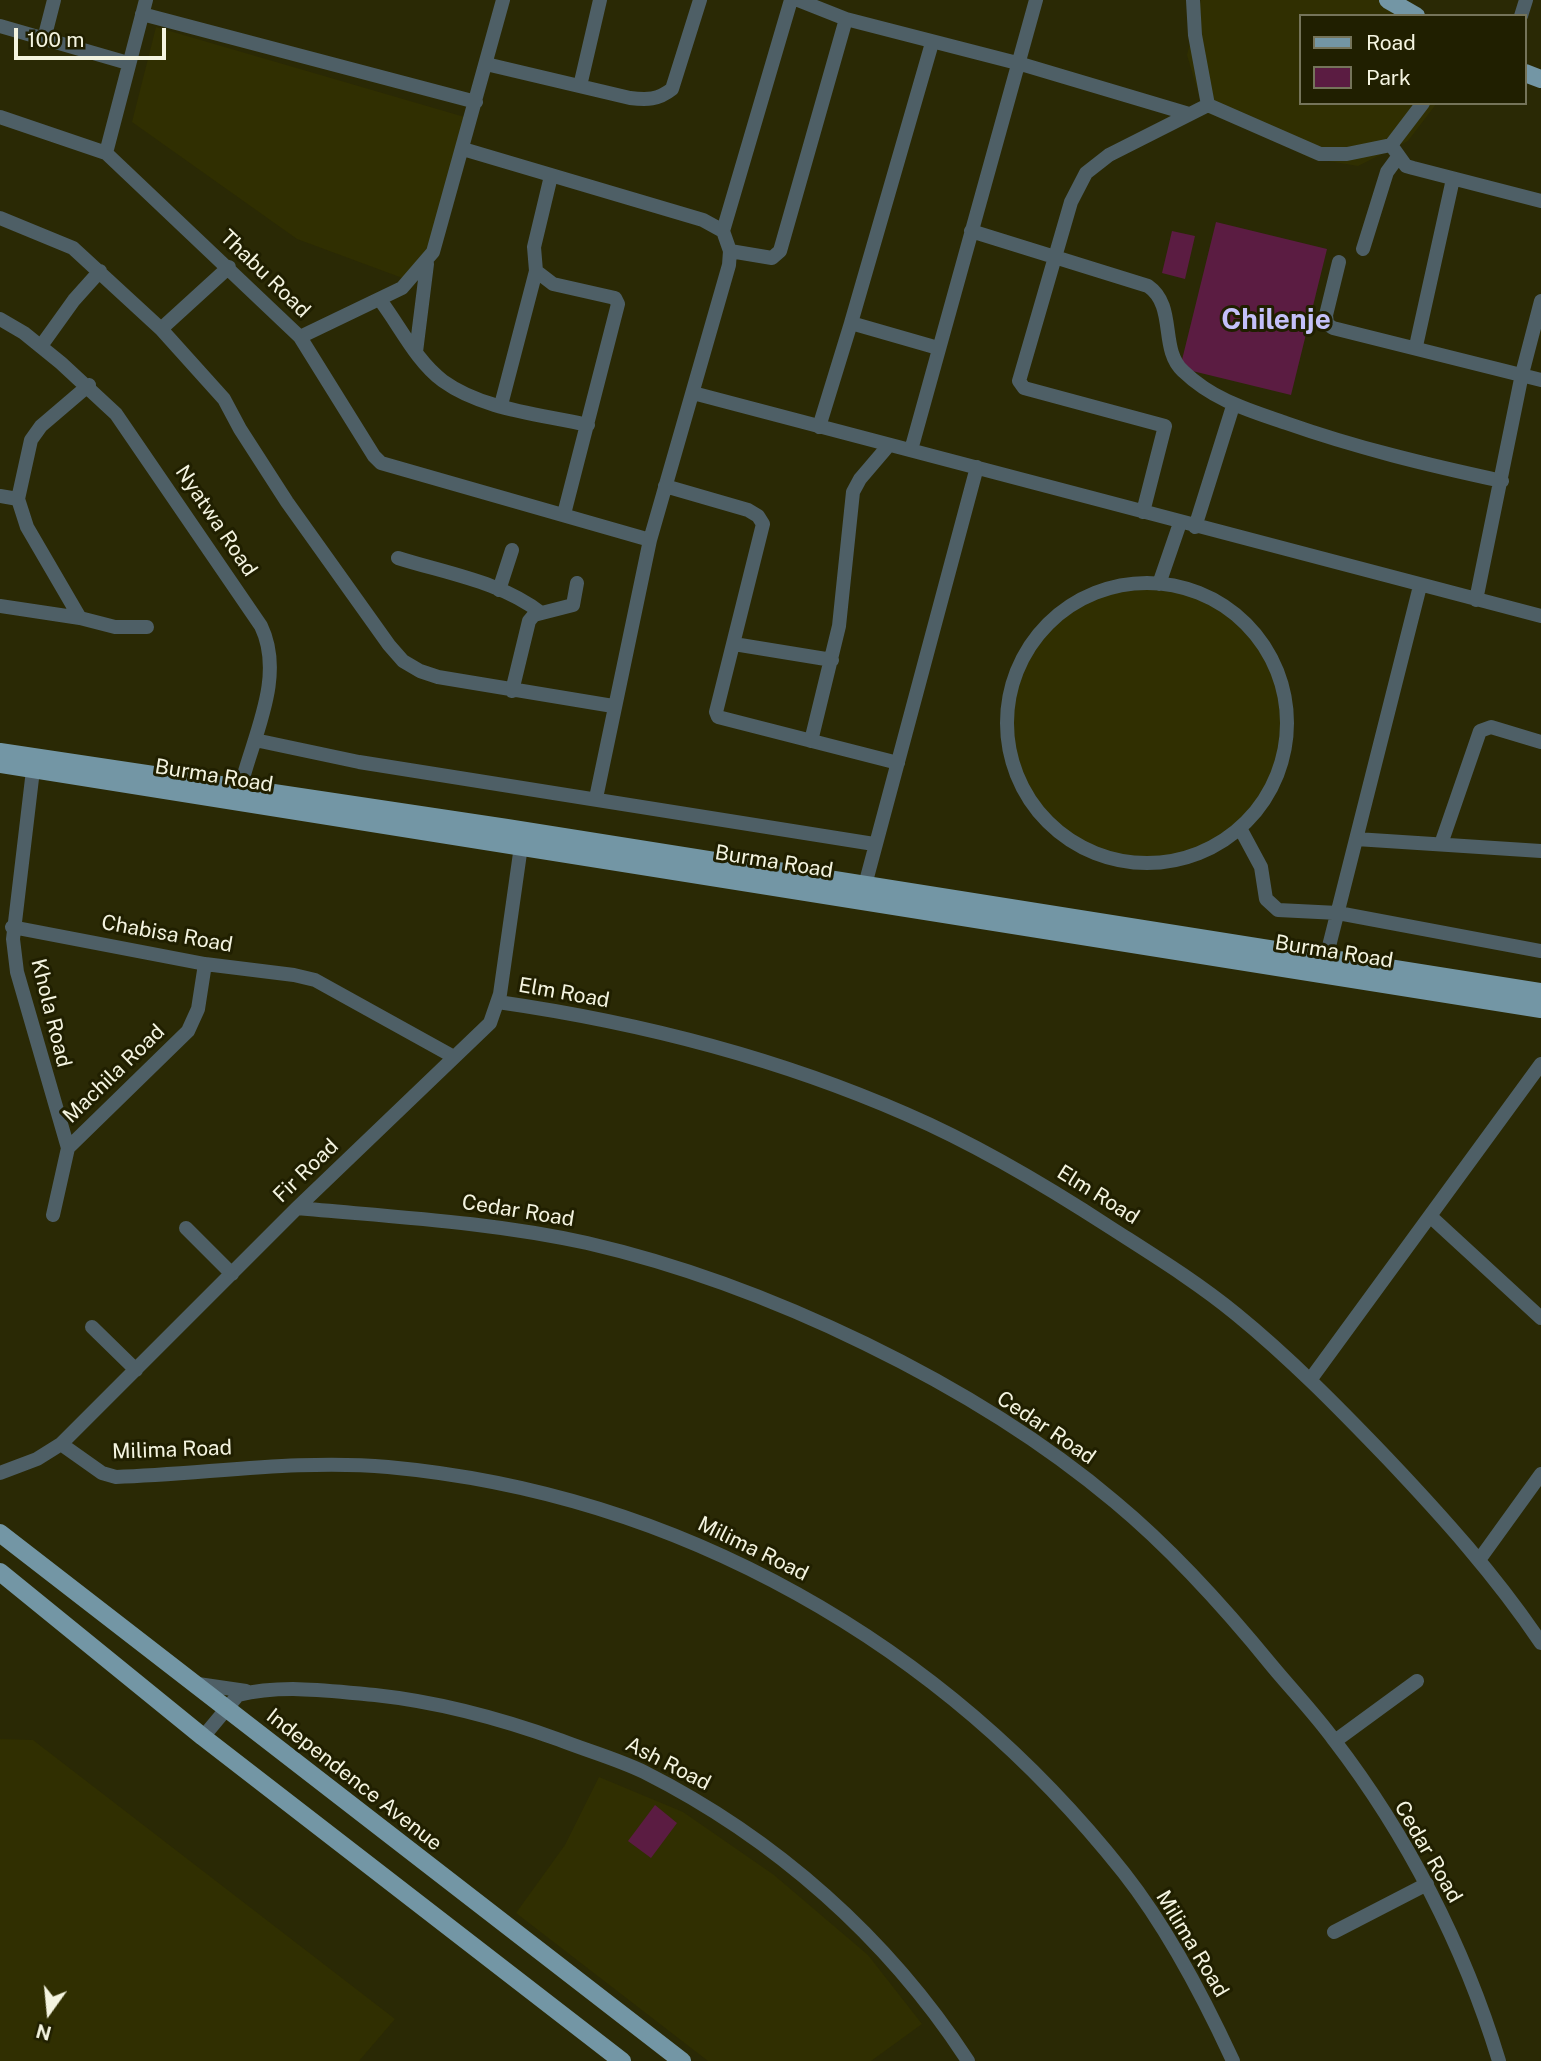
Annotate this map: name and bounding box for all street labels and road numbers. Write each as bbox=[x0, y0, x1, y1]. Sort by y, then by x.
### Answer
street label: Thabu Road bbox=[215, 225, 315, 323]
street label: Nyatwa Road bbox=[170, 461, 262, 581]
street label: Burma Road bbox=[153, 754, 275, 798]
street label: Burma Road bbox=[713, 840, 835, 884]
street label: Chabisa Road bbox=[99, 910, 235, 958]
street label: Burma Road bbox=[1273, 930, 1395, 974]
street label: Khola Road bbox=[25, 956, 77, 1070]
street label: Elm Road bbox=[517, 973, 611, 1013]
street label: Machila Road bbox=[58, 1019, 170, 1129]
street label: Fir Road bbox=[268, 1134, 344, 1208]
street label: Elm Road bbox=[1052, 1160, 1144, 1230]
street label: Cedar Road bbox=[460, 1190, 576, 1232]
street label: Cedar Road bbox=[992, 1386, 1100, 1470]
street label: Milima Road bbox=[112, 1435, 232, 1465]
street label: Milima Road bbox=[694, 1511, 812, 1587]
street label: Independence Avenue bbox=[261, 1704, 447, 1856]
street label: Ash Road bbox=[621, 1732, 715, 1796]
street label: Cedar Road bbox=[1389, 1797, 1467, 1907]
street label: Milima Road bbox=[1150, 1886, 1234, 2002]

